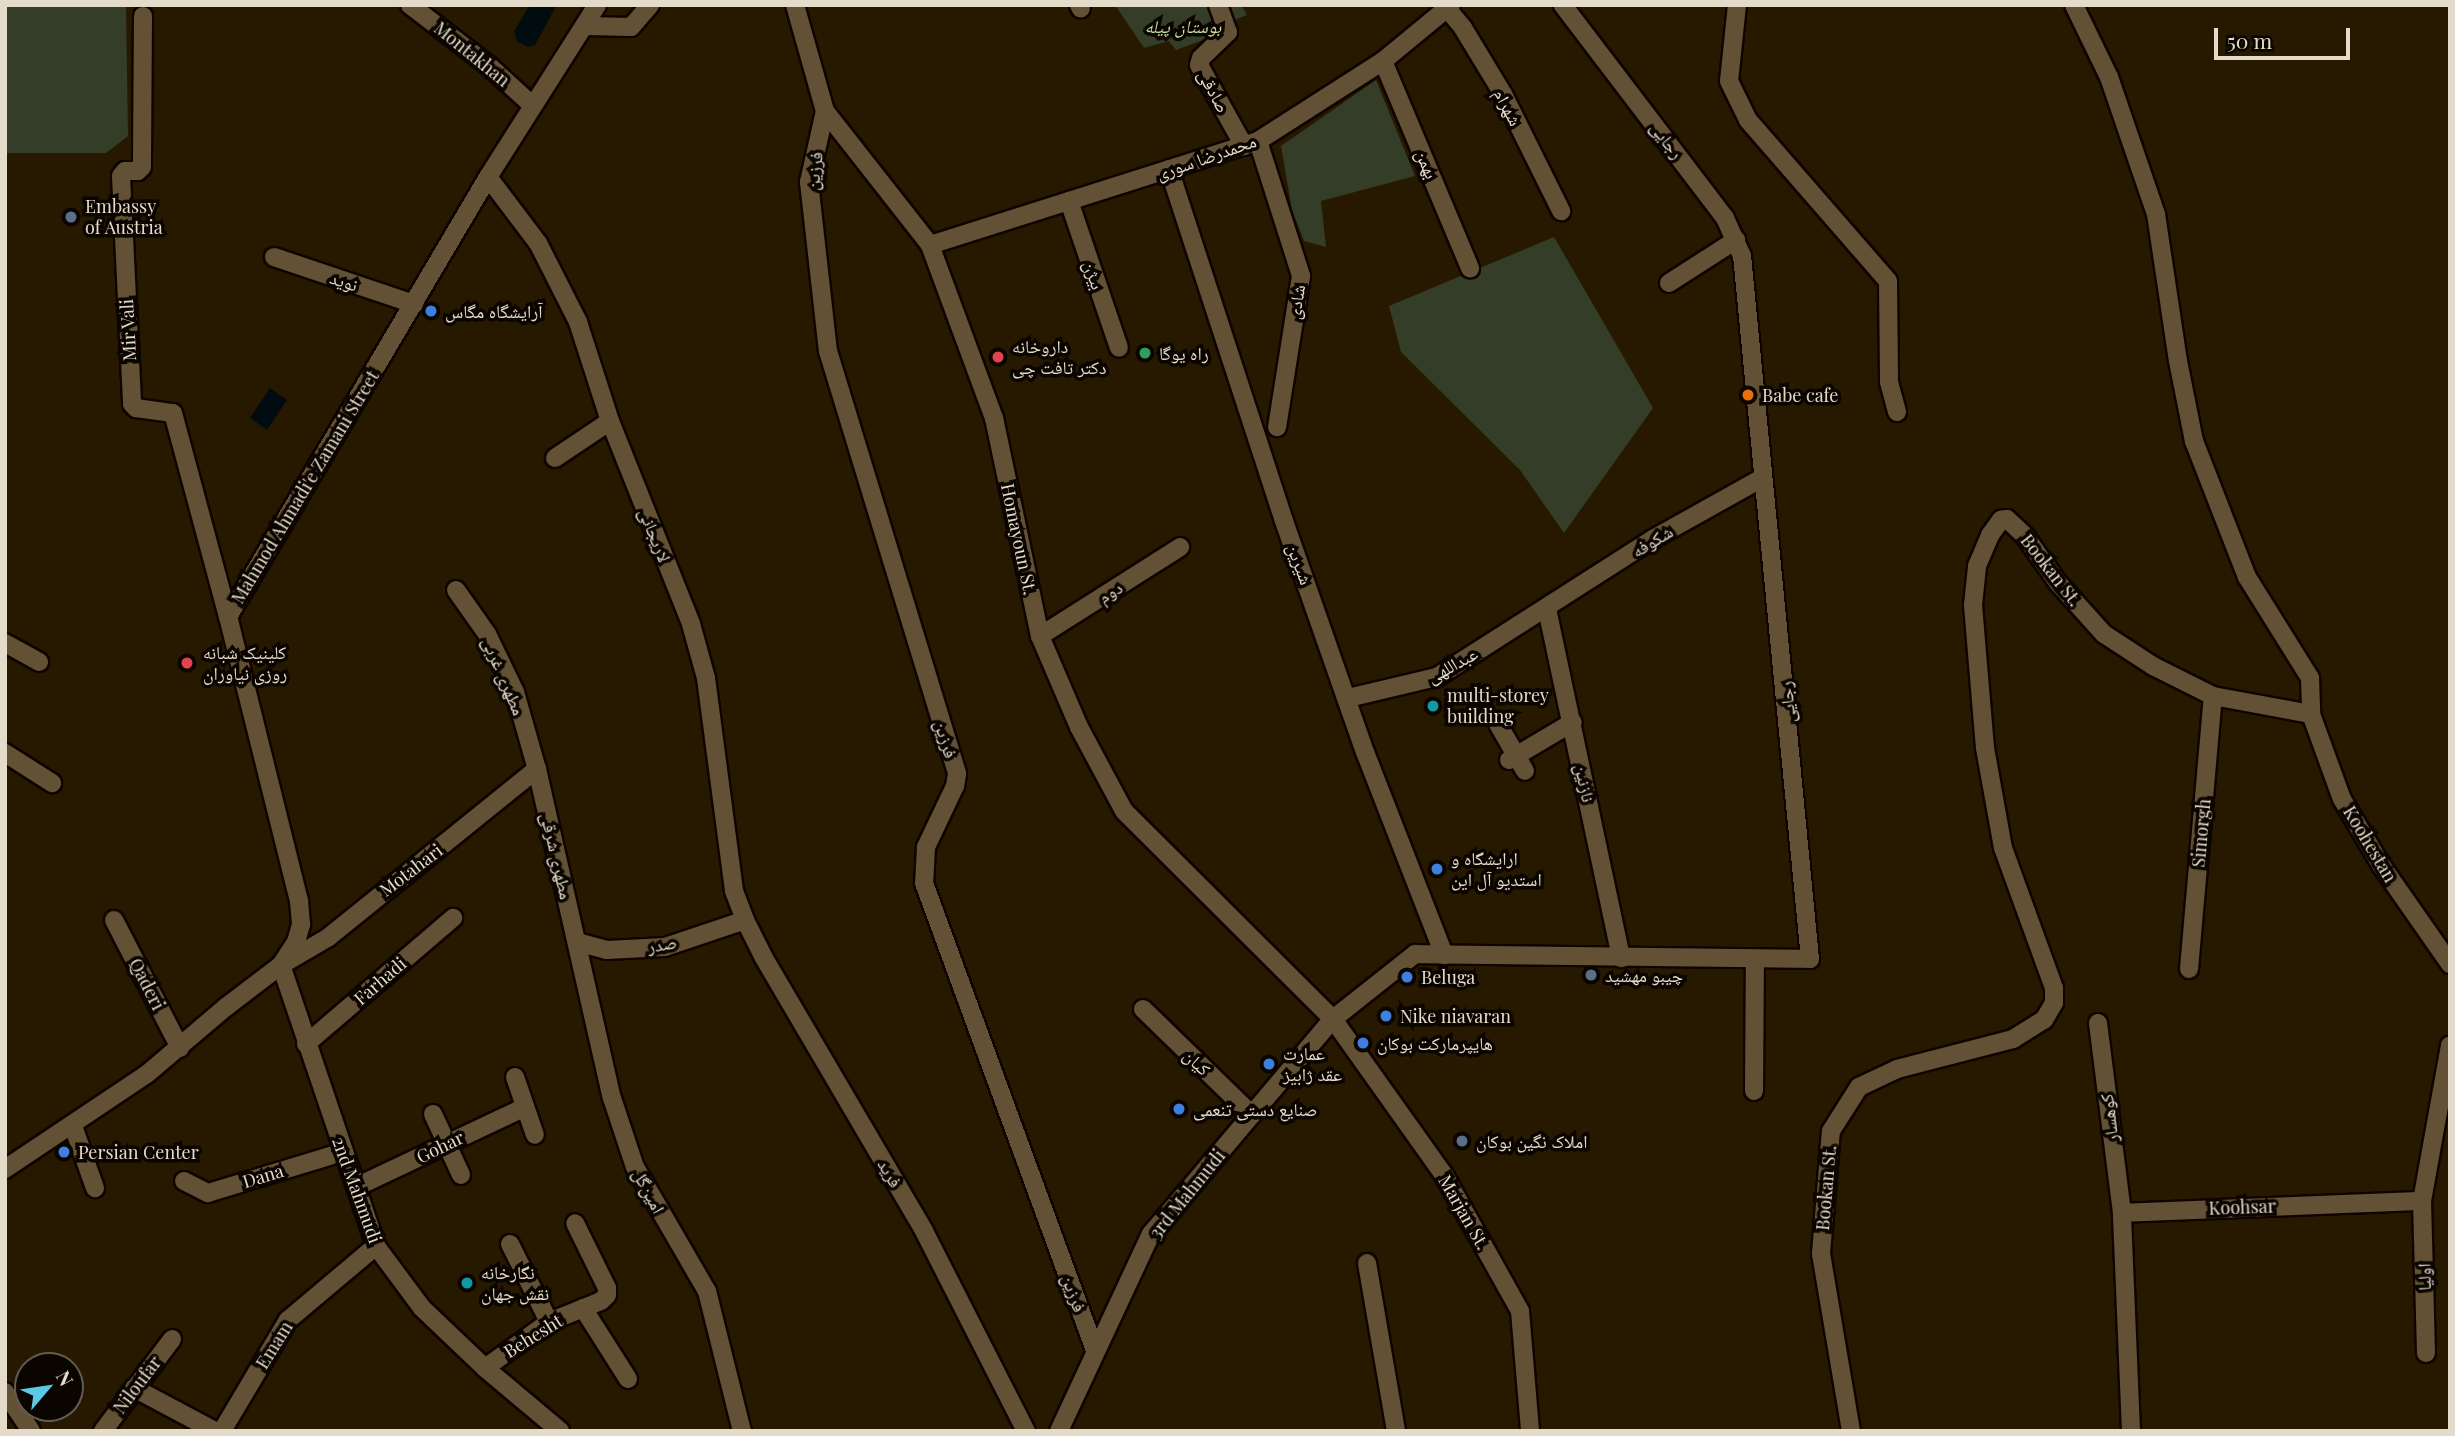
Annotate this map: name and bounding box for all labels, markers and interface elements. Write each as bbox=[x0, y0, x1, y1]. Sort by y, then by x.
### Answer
scale bar bbox=[2217, 14, 2354, 58]
park label: بوستان پیله bbox=[1145, 15, 1221, 37]
street label: Montakhan bbox=[430, 17, 514, 91]
text: 50 m bbox=[2227, 26, 2272, 54]
street label: صادقی bbox=[1194, 66, 1234, 116]
street label: شهرام bbox=[1489, 85, 1527, 129]
street label: رجایی bbox=[1646, 117, 1688, 163]
street label: محمدرضا سوری bbox=[1153, 130, 1259, 184]
street label: بهمن bbox=[1411, 146, 1443, 182]
street label: فرزین bbox=[801, 151, 827, 191]
place label: Embassy of Austria bbox=[85, 196, 163, 238]
marker: Embassy of Austria bbox=[63, 209, 79, 225]
street label: بیژن bbox=[1079, 258, 1109, 292]
street label: نوید bbox=[327, 266, 361, 296]
street label: شادی bbox=[1283, 283, 1309, 321]
street label: Mir Vali bbox=[116, 298, 140, 362]
place label: آرایشگاه مگاس bbox=[445, 300, 543, 322]
marker: آرایشگاه مگاس bbox=[423, 303, 439, 319]
place label: داروخانه دکتر تافت چی bbox=[1012, 336, 1106, 378]
place label: راه یوگا bbox=[1159, 342, 1209, 364]
marker: راه یوگا bbox=[1137, 345, 1153, 361]
marker: داروخانه دکتر تافت چی bbox=[990, 349, 1006, 365]
street label: Mahmod Ahmadi'e Zamani Street bbox=[227, 366, 383, 608]
place label: Babe cafe bbox=[1762, 384, 1838, 406]
marker: Babe cafe bbox=[1740, 387, 1756, 403]
street label: Homayoun St. bbox=[997, 481, 1041, 597]
street label: لاریجانی bbox=[634, 505, 676, 565]
street label: شکوفه bbox=[1627, 520, 1677, 562]
street label: Bookan St. bbox=[2016, 530, 2086, 610]
street label: شیرین bbox=[1283, 540, 1317, 588]
street label: دوم bbox=[1094, 576, 1126, 608]
street label: مطهری غربی bbox=[478, 634, 530, 718]
place label: کلینیک شبانه روزی نیاوران bbox=[203, 642, 287, 684]
street label: عبداللهی bbox=[1423, 642, 1481, 688]
marker: کلینیک شبانه روزی نیاوران bbox=[177, 653, 197, 673]
street label: رجایی bbox=[1774, 680, 1800, 724]
place label: multi-storey building bbox=[1447, 685, 1549, 728]
marker: multi-storey building bbox=[1425, 698, 1441, 714]
street label: فرزین bbox=[930, 717, 962, 761]
street label: نازنین bbox=[1570, 762, 1600, 804]
street label: Simorgh bbox=[2187, 798, 2215, 868]
street label: Koohestan bbox=[2339, 802, 2401, 886]
street label: مطهری شرقی bbox=[537, 811, 577, 901]
street label: Motahari bbox=[375, 839, 447, 901]
place label: ارایشگاه و استدیو آل این bbox=[1451, 848, 1542, 890]
marker: ارایشگاه و استدیو آل این bbox=[1429, 861, 1445, 877]
street label: صدر bbox=[646, 931, 678, 957]
street label: Farhadi bbox=[350, 953, 410, 1009]
street label: Qaderi bbox=[125, 955, 169, 1013]
place label: چیبو مهشید bbox=[1605, 964, 1683, 986]
place label: Beluga bbox=[1421, 966, 1475, 988]
marker: چیبو مهشید bbox=[1583, 967, 1599, 983]
marker: Beluga bbox=[1399, 969, 1415, 985]
place label: Nike niavaran bbox=[1400, 1005, 1511, 1027]
marker: Nike niavaran bbox=[1378, 1008, 1394, 1024]
place label: هایپرمارکت بوکان bbox=[1377, 1032, 1493, 1054]
marker: هایپرمارکت بوکان bbox=[1355, 1035, 1371, 1051]
place label: عمارت عقد ژابیز bbox=[1283, 1043, 1342, 1086]
street label: کیان bbox=[1179, 1044, 1215, 1080]
marker: عمارت عقد ژابیز bbox=[1261, 1056, 1277, 1072]
street label: کوهسار bbox=[2095, 1093, 2123, 1143]
place label: صنایع دستی تنعمی bbox=[1193, 1098, 1318, 1120]
marker: صنایع دستی تنعمی bbox=[1171, 1101, 1187, 1117]
street label: Gohar bbox=[413, 1126, 467, 1168]
place label: املاک نگین بوکان bbox=[1476, 1130, 1588, 1152]
marker: املاک نگین بوکان bbox=[1454, 1133, 1470, 1149]
street label: 2nd Mahmudi bbox=[328, 1134, 386, 1246]
place label: Persian Center bbox=[78, 1141, 199, 1163]
marker: Persian Center bbox=[56, 1144, 72, 1160]
street label: 3rd Mahmudi bbox=[1145, 1145, 1229, 1243]
street label: Bookan St. bbox=[1812, 1145, 1840, 1231]
street label: فرید bbox=[873, 1155, 907, 1191]
street label: Dana bbox=[240, 1160, 286, 1192]
street label: امین‌گل bbox=[628, 1165, 670, 1217]
street label: Marjan St. bbox=[1434, 1171, 1494, 1253]
street label: Koohsar bbox=[2208, 1195, 2276, 1219]
place label: نگارخانه نقش جهان bbox=[481, 1262, 549, 1304]
street label: اولیا bbox=[2413, 1263, 2435, 1291]
street label: فرزین bbox=[1057, 1271, 1091, 1315]
marker: نگارخانه نقش جهان bbox=[459, 1275, 475, 1291]
street label: Behesht bbox=[500, 1310, 566, 1362]
street label: Emam bbox=[251, 1317, 297, 1373]
north arrow bbox=[14, 1352, 84, 1422]
street label: Niloufar bbox=[109, 1352, 165, 1418]
text: N bbox=[51, 1365, 80, 1390]

